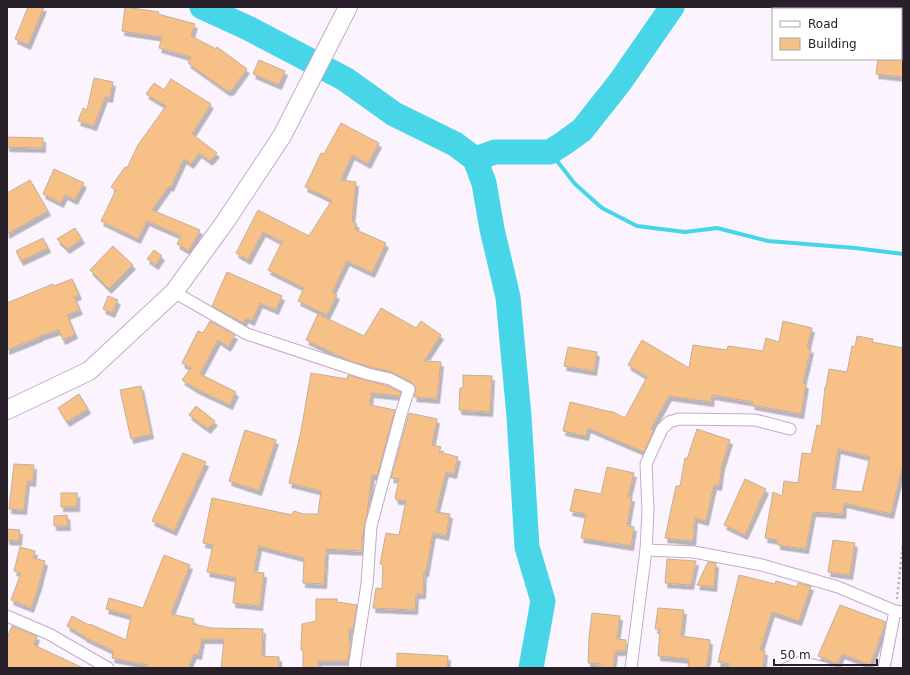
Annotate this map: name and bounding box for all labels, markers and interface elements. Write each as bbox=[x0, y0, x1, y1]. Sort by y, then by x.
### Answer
legend bbox=[772, 8, 902, 60]
text: Road bbox=[808, 17, 838, 31]
text: Building bbox=[808, 37, 857, 51]
scale bar bbox=[774, 641, 877, 667]
text: 50 m bbox=[780, 648, 811, 662]

